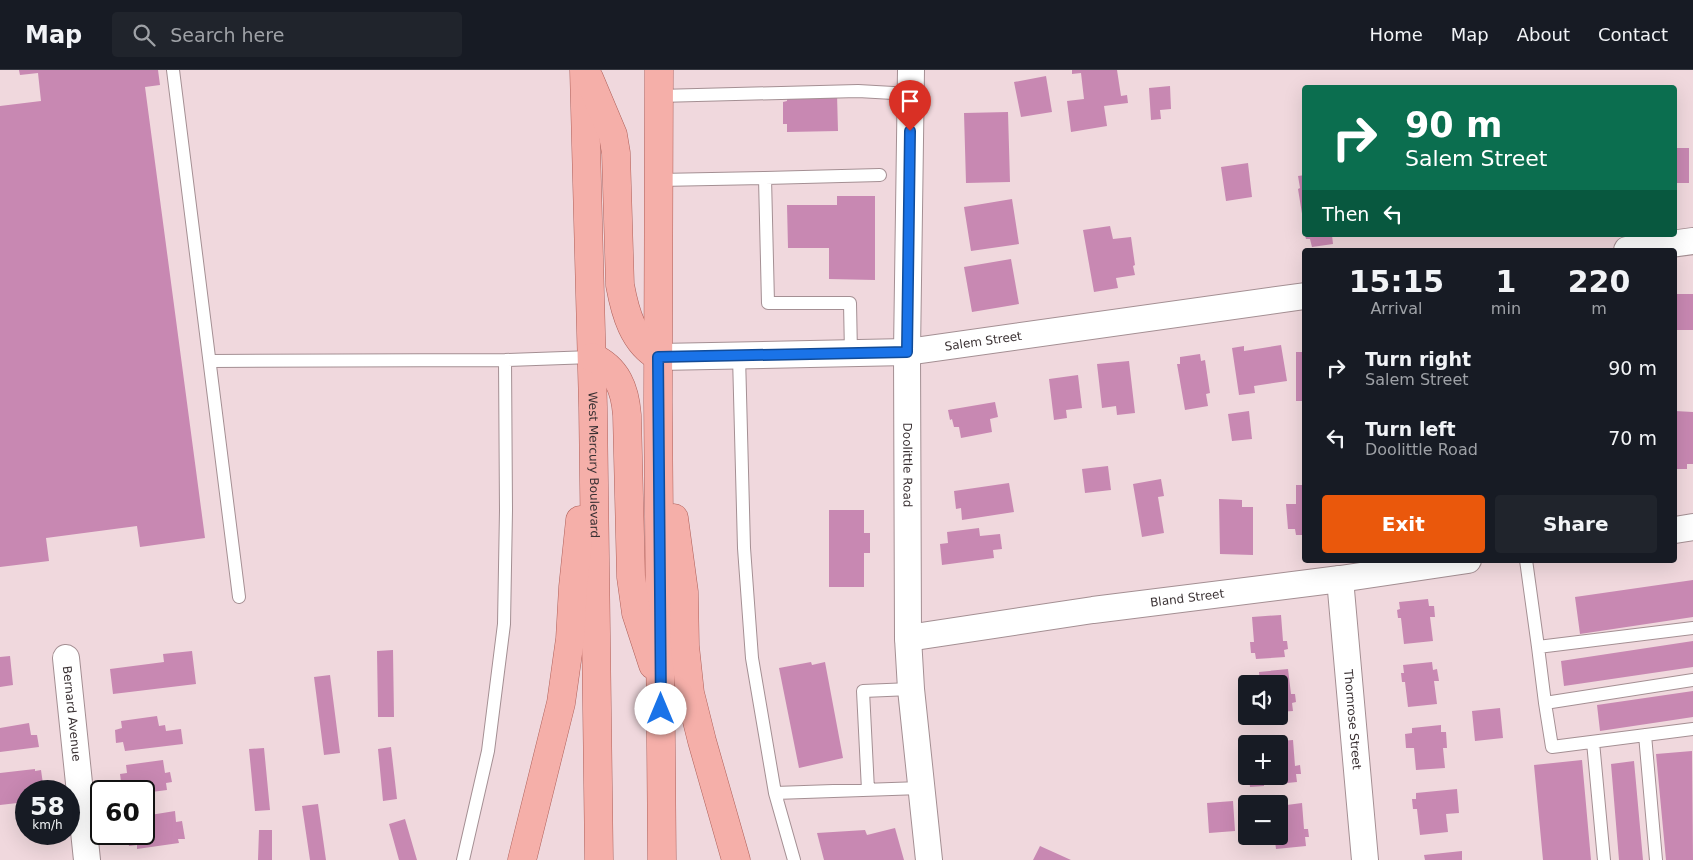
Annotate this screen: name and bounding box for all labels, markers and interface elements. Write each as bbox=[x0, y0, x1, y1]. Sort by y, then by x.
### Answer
search box bbox=[112, 12, 462, 57]
text: Map bbox=[25, 21, 82, 49]
icon: search bbox=[130, 21, 158, 49]
text: Search here bbox=[170, 24, 284, 46]
text: Home bbox=[1370, 24, 1423, 45]
text: Map bbox=[1451, 24, 1489, 45]
text: About bbox=[1517, 24, 1570, 45]
text: Contact bbox=[1598, 24, 1668, 45]
pin bbox=[889, 80, 931, 131]
icon: arrive bbox=[896, 87, 924, 115]
icon: right bbox=[1322, 105, 1387, 170]
text: 90 m bbox=[1405, 105, 1502, 145]
text: Salem Street bbox=[1405, 146, 1547, 171]
icon: left bbox=[1379, 200, 1407, 228]
text: Then bbox=[1322, 203, 1369, 225]
text: 15:15 bbox=[1349, 264, 1444, 299]
text: 1 bbox=[1495, 264, 1516, 299]
text: 220 bbox=[1568, 264, 1630, 299]
text: Arrival bbox=[1370, 299, 1422, 318]
text: min bbox=[1491, 299, 1521, 318]
text: m bbox=[1591, 299, 1607, 318]
street label: Salem Street bbox=[944, 329, 1023, 354]
text: Turn right bbox=[1365, 348, 1471, 370]
icon: right bbox=[1322, 354, 1350, 382]
text: 90 m bbox=[1608, 357, 1657, 379]
text: Salem Street bbox=[1365, 370, 1469, 389]
street label: West Mercury Boulevard bbox=[586, 391, 602, 538]
text: Turn left bbox=[1365, 418, 1456, 440]
street label: Doolittle Road bbox=[900, 423, 915, 507]
icon: left bbox=[1322, 424, 1350, 452]
text: 70 m bbox=[1608, 427, 1657, 449]
text: Doolittle Road bbox=[1365, 440, 1478, 459]
button: Exit bbox=[1322, 495, 1485, 553]
button: Share bbox=[1495, 495, 1657, 553]
street label: Bland Street bbox=[1149, 587, 1225, 610]
street label: Bernard Avenue bbox=[60, 665, 84, 762]
street label: Thornrose Street bbox=[1341, 668, 1364, 770]
map controls bbox=[1238, 675, 1288, 845]
button: sound bbox=[1238, 675, 1288, 725]
position arrow bbox=[634, 682, 686, 734]
button: + bbox=[1238, 735, 1288, 785]
speed limit sign: 60 bbox=[90, 780, 155, 845]
text: 58 bbox=[30, 792, 65, 821]
button: − bbox=[1238, 795, 1288, 845]
text: km/h bbox=[32, 818, 63, 832]

